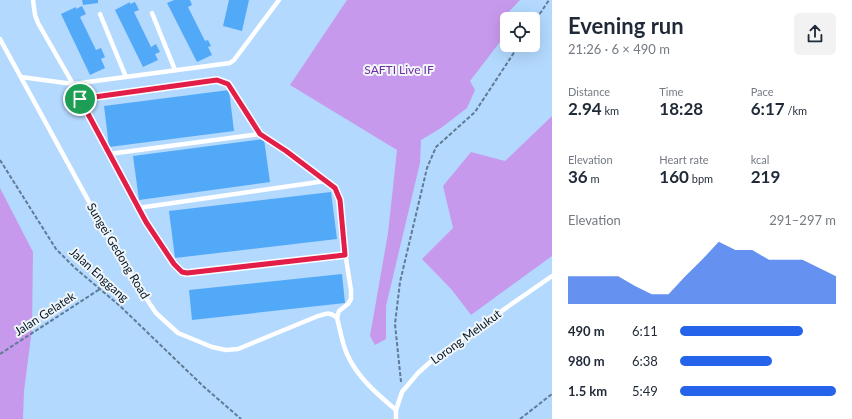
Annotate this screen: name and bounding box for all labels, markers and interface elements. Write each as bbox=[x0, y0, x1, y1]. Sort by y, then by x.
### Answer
map controls bbox=[500, 12, 540, 52]
button: locate bbox=[500, 12, 540, 52]
text: Evening run bbox=[568, 12, 684, 39]
button: share bbox=[794, 13, 836, 55]
text: 21:26 · 6 × 490 m bbox=[568, 41, 670, 57]
park label: SAFTI Live IF bbox=[364, 62, 434, 77]
pin bbox=[63, 82, 97, 116]
text: Distance bbox=[568, 85, 610, 98]
text: Time bbox=[659, 85, 683, 98]
text: Pace bbox=[751, 85, 774, 98]
icon: arrive bbox=[69, 88, 91, 110]
text: 2.94 bbox=[568, 98, 602, 119]
text: 18:28 bbox=[659, 98, 703, 119]
text: 6:17 bbox=[751, 98, 785, 119]
text: km bbox=[602, 104, 619, 117]
text: /km bbox=[785, 104, 807, 117]
text: Elevation bbox=[568, 153, 613, 166]
text: Heart rate bbox=[659, 153, 709, 166]
text: kcal bbox=[751, 153, 769, 166]
text: 36 bbox=[568, 166, 588, 187]
text: 160 bbox=[659, 166, 689, 187]
text: 219 bbox=[751, 166, 780, 187]
text: m bbox=[588, 172, 600, 185]
text: bpm bbox=[689, 172, 713, 185]
street label: Sungei Gedong Road bbox=[84, 200, 153, 301]
text: Elevation bbox=[568, 212, 621, 228]
text: 291–297 m bbox=[769, 212, 836, 228]
street label: Jalan Enggang bbox=[67, 244, 132, 305]
street label: Jalan Gelatek bbox=[11, 288, 79, 339]
street label: Lorong Melukut bbox=[428, 306, 504, 367]
text: 490 m bbox=[568, 323, 605, 339]
text: 6:11 bbox=[632, 323, 658, 339]
text: 980 m bbox=[568, 353, 605, 369]
text: 6:38 bbox=[632, 353, 658, 369]
text: 1.5 km bbox=[568, 383, 607, 399]
text: 5:49 bbox=[632, 383, 658, 399]

